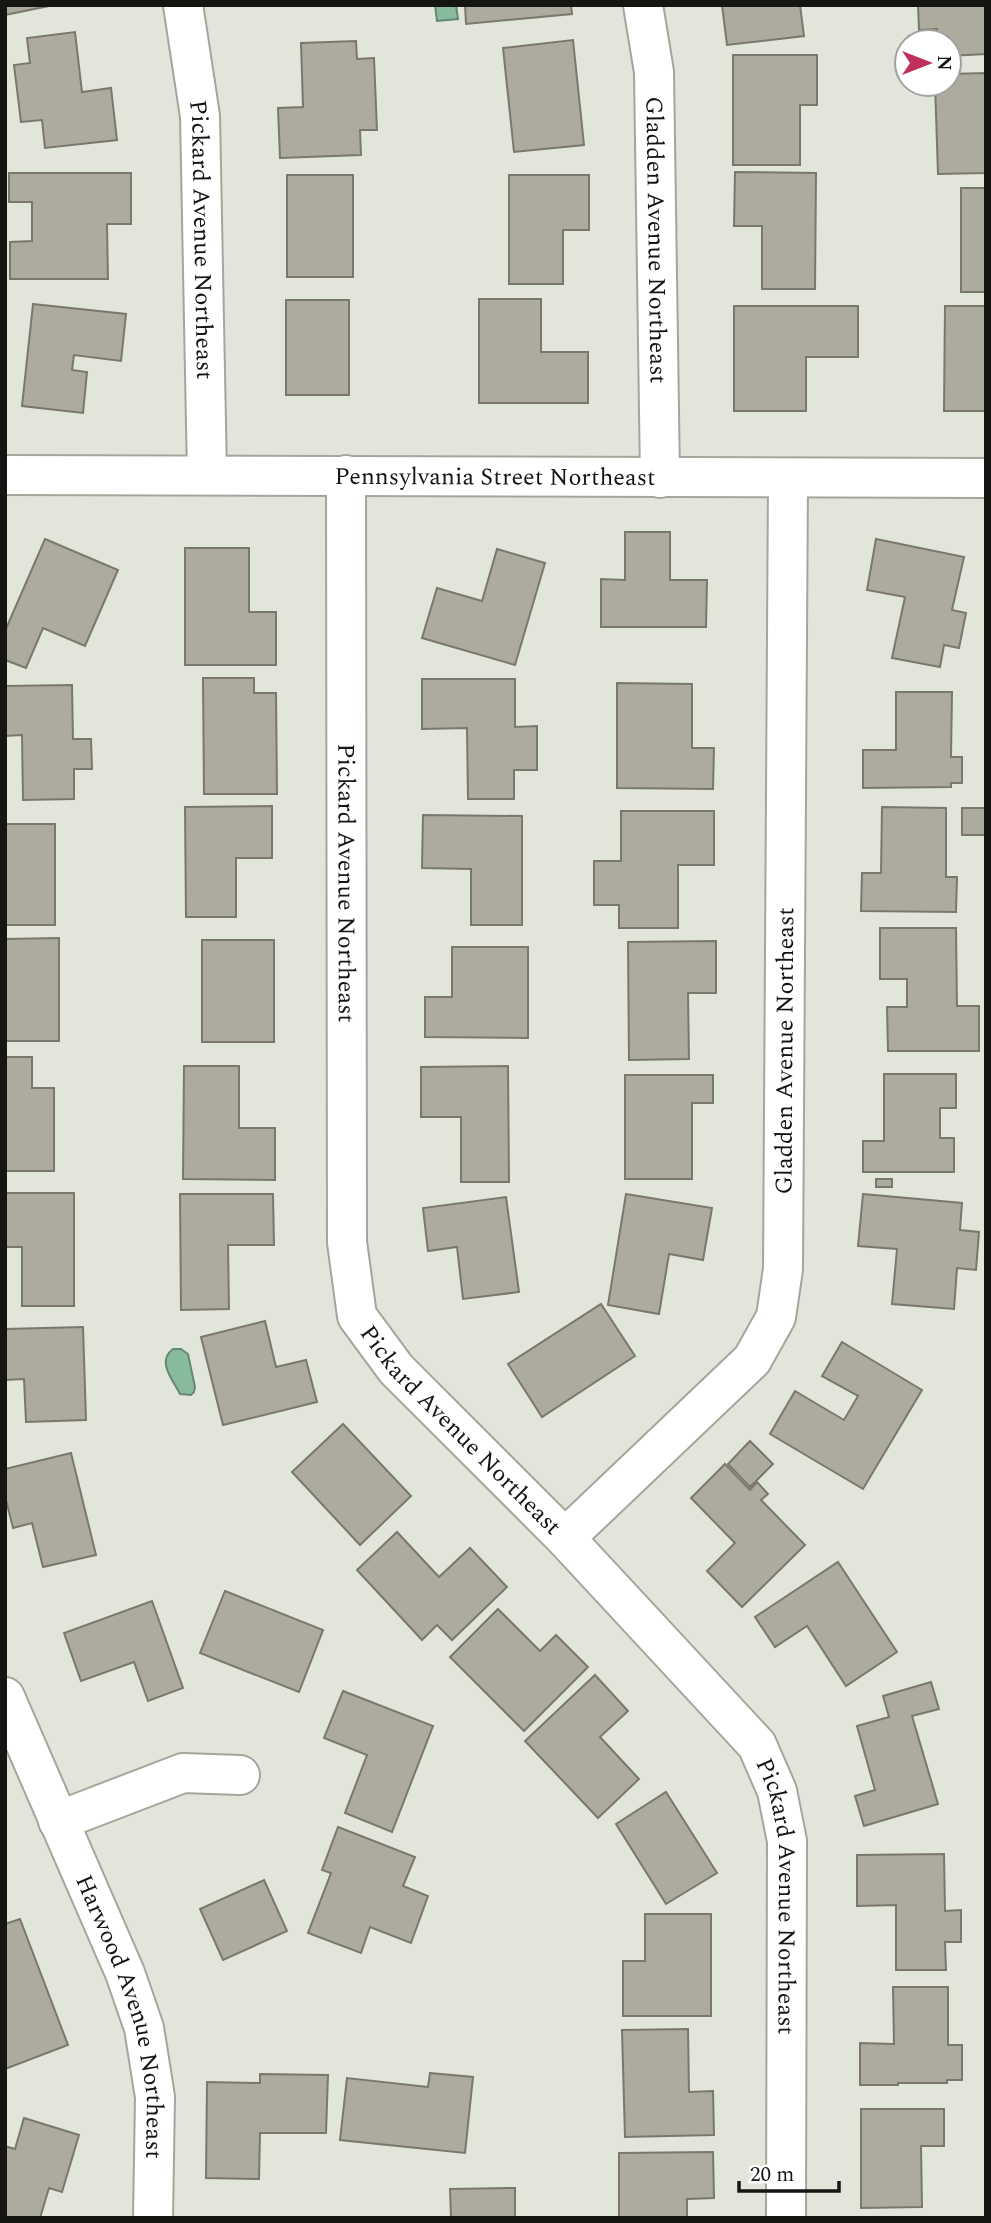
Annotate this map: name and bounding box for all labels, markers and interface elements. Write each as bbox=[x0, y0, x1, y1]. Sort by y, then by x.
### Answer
north arrow bbox=[893, 28, 963, 98]
text: N bbox=[929, 55, 958, 71]
street label: Gladden Avenue Northeast bbox=[635, 96, 676, 384]
street label: Pickard Avenue Northeast bbox=[179, 97, 222, 380]
street label: Pennsylvania Street Northeast bbox=[334, 459, 656, 496]
street label: Pickard Avenue Northeast bbox=[327, 743, 364, 1023]
street label: Gladden Avenue Northeast bbox=[766, 907, 804, 1195]
street label: Pickard Avenue Northeast bbox=[350, 1318, 569, 1544]
street label: Pickard Avenue Northeast bbox=[746, 1752, 804, 2035]
street label: Harwood Avenue Northeast bbox=[65, 1869, 172, 2159]
scale bar bbox=[739, 2150, 839, 2194]
text: 20 m bbox=[750, 2159, 794, 2191]

